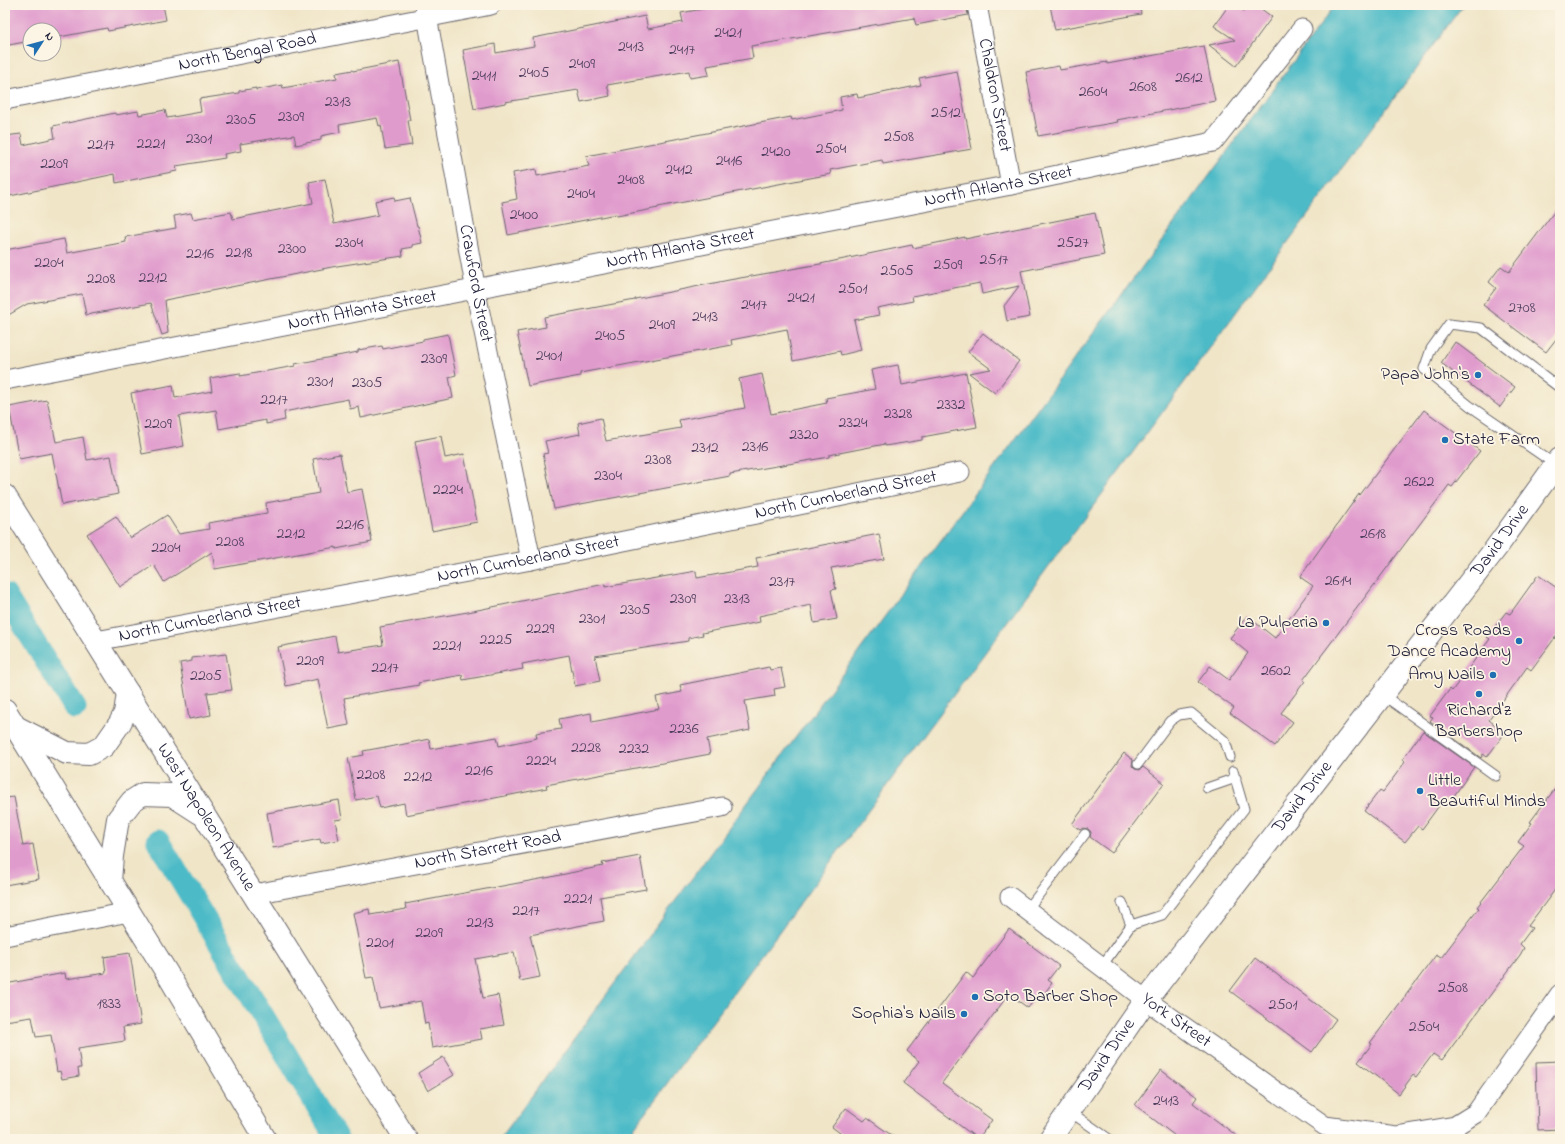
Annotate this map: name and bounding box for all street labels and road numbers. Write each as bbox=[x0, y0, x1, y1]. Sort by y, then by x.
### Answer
street label: North Bengal Road bbox=[176, 26, 319, 79]
street label: Chaldron Street bbox=[971, 36, 1018, 154]
street label: North Atlanta Street bbox=[922, 159, 1075, 215]
street label: North Atlanta Street bbox=[604, 222, 757, 276]
street label: Crawford Street bbox=[451, 223, 499, 345]
street label: North Atlanta Street bbox=[286, 284, 439, 338]
street label: North Cumberland Street bbox=[753, 464, 939, 527]
street label: David Drive bbox=[1464, 498, 1537, 584]
street label: North Cumberland Street bbox=[435, 529, 622, 590]
street label: North Cumberland Street bbox=[117, 590, 303, 650]
street label: West Napoleon Avenue bbox=[150, 739, 262, 897]
street label: David Drive bbox=[1266, 755, 1340, 840]
street label: North Starrett Road bbox=[413, 824, 563, 877]
street label: York Street bbox=[1135, 987, 1216, 1055]
street label: David Drive bbox=[1072, 1013, 1143, 1099]

